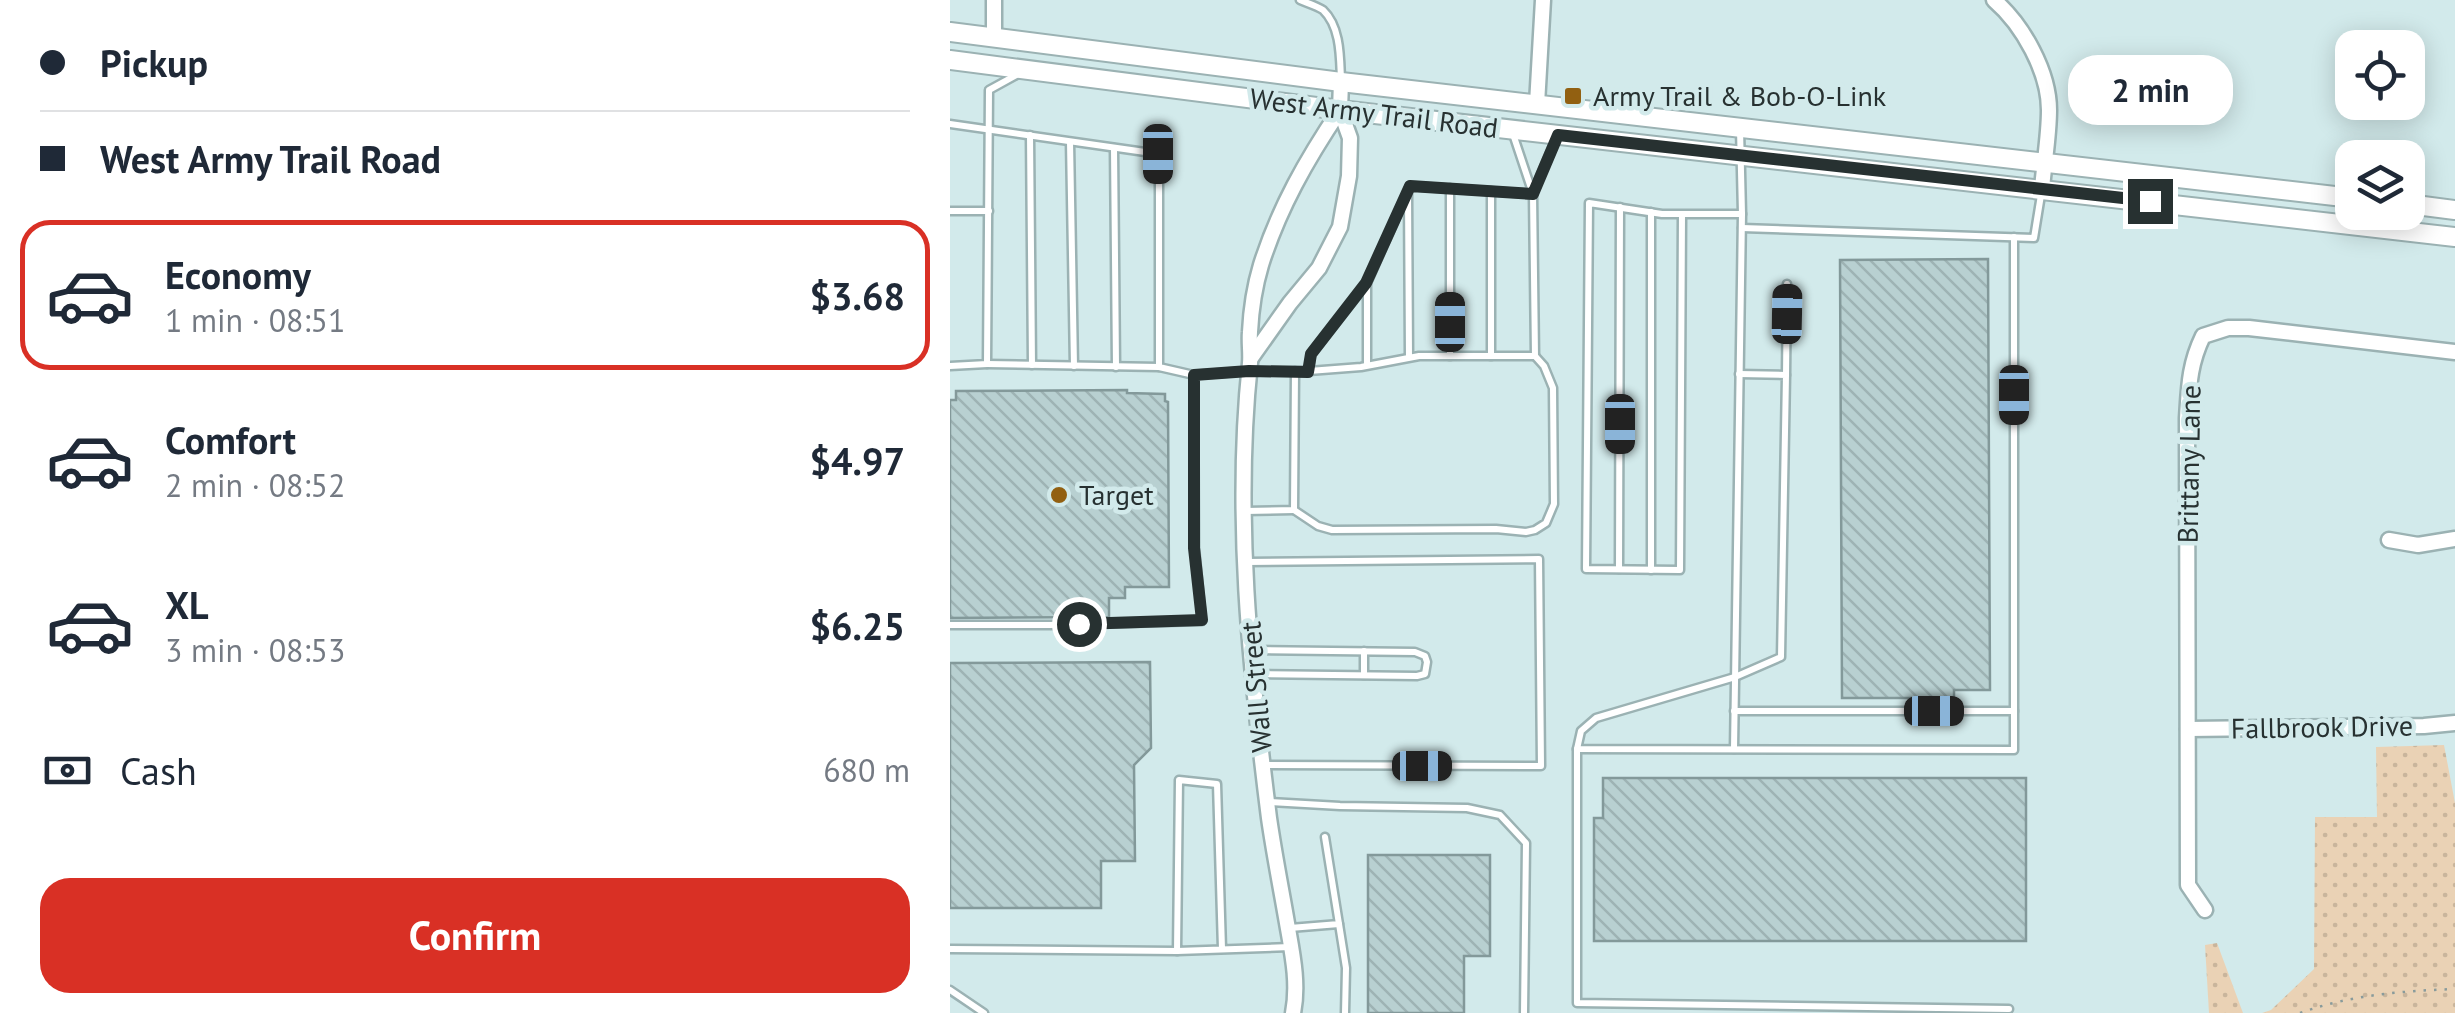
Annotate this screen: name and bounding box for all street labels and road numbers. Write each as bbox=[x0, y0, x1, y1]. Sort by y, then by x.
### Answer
street label: West Army Trail Road bbox=[1248, 79, 1500, 146]
street label: Brittany Lane bbox=[2169, 384, 2208, 544]
street label: Wall Street bbox=[1231, 620, 1280, 754]
street label: Fallbrook Drive bbox=[2231, 706, 2413, 747]

